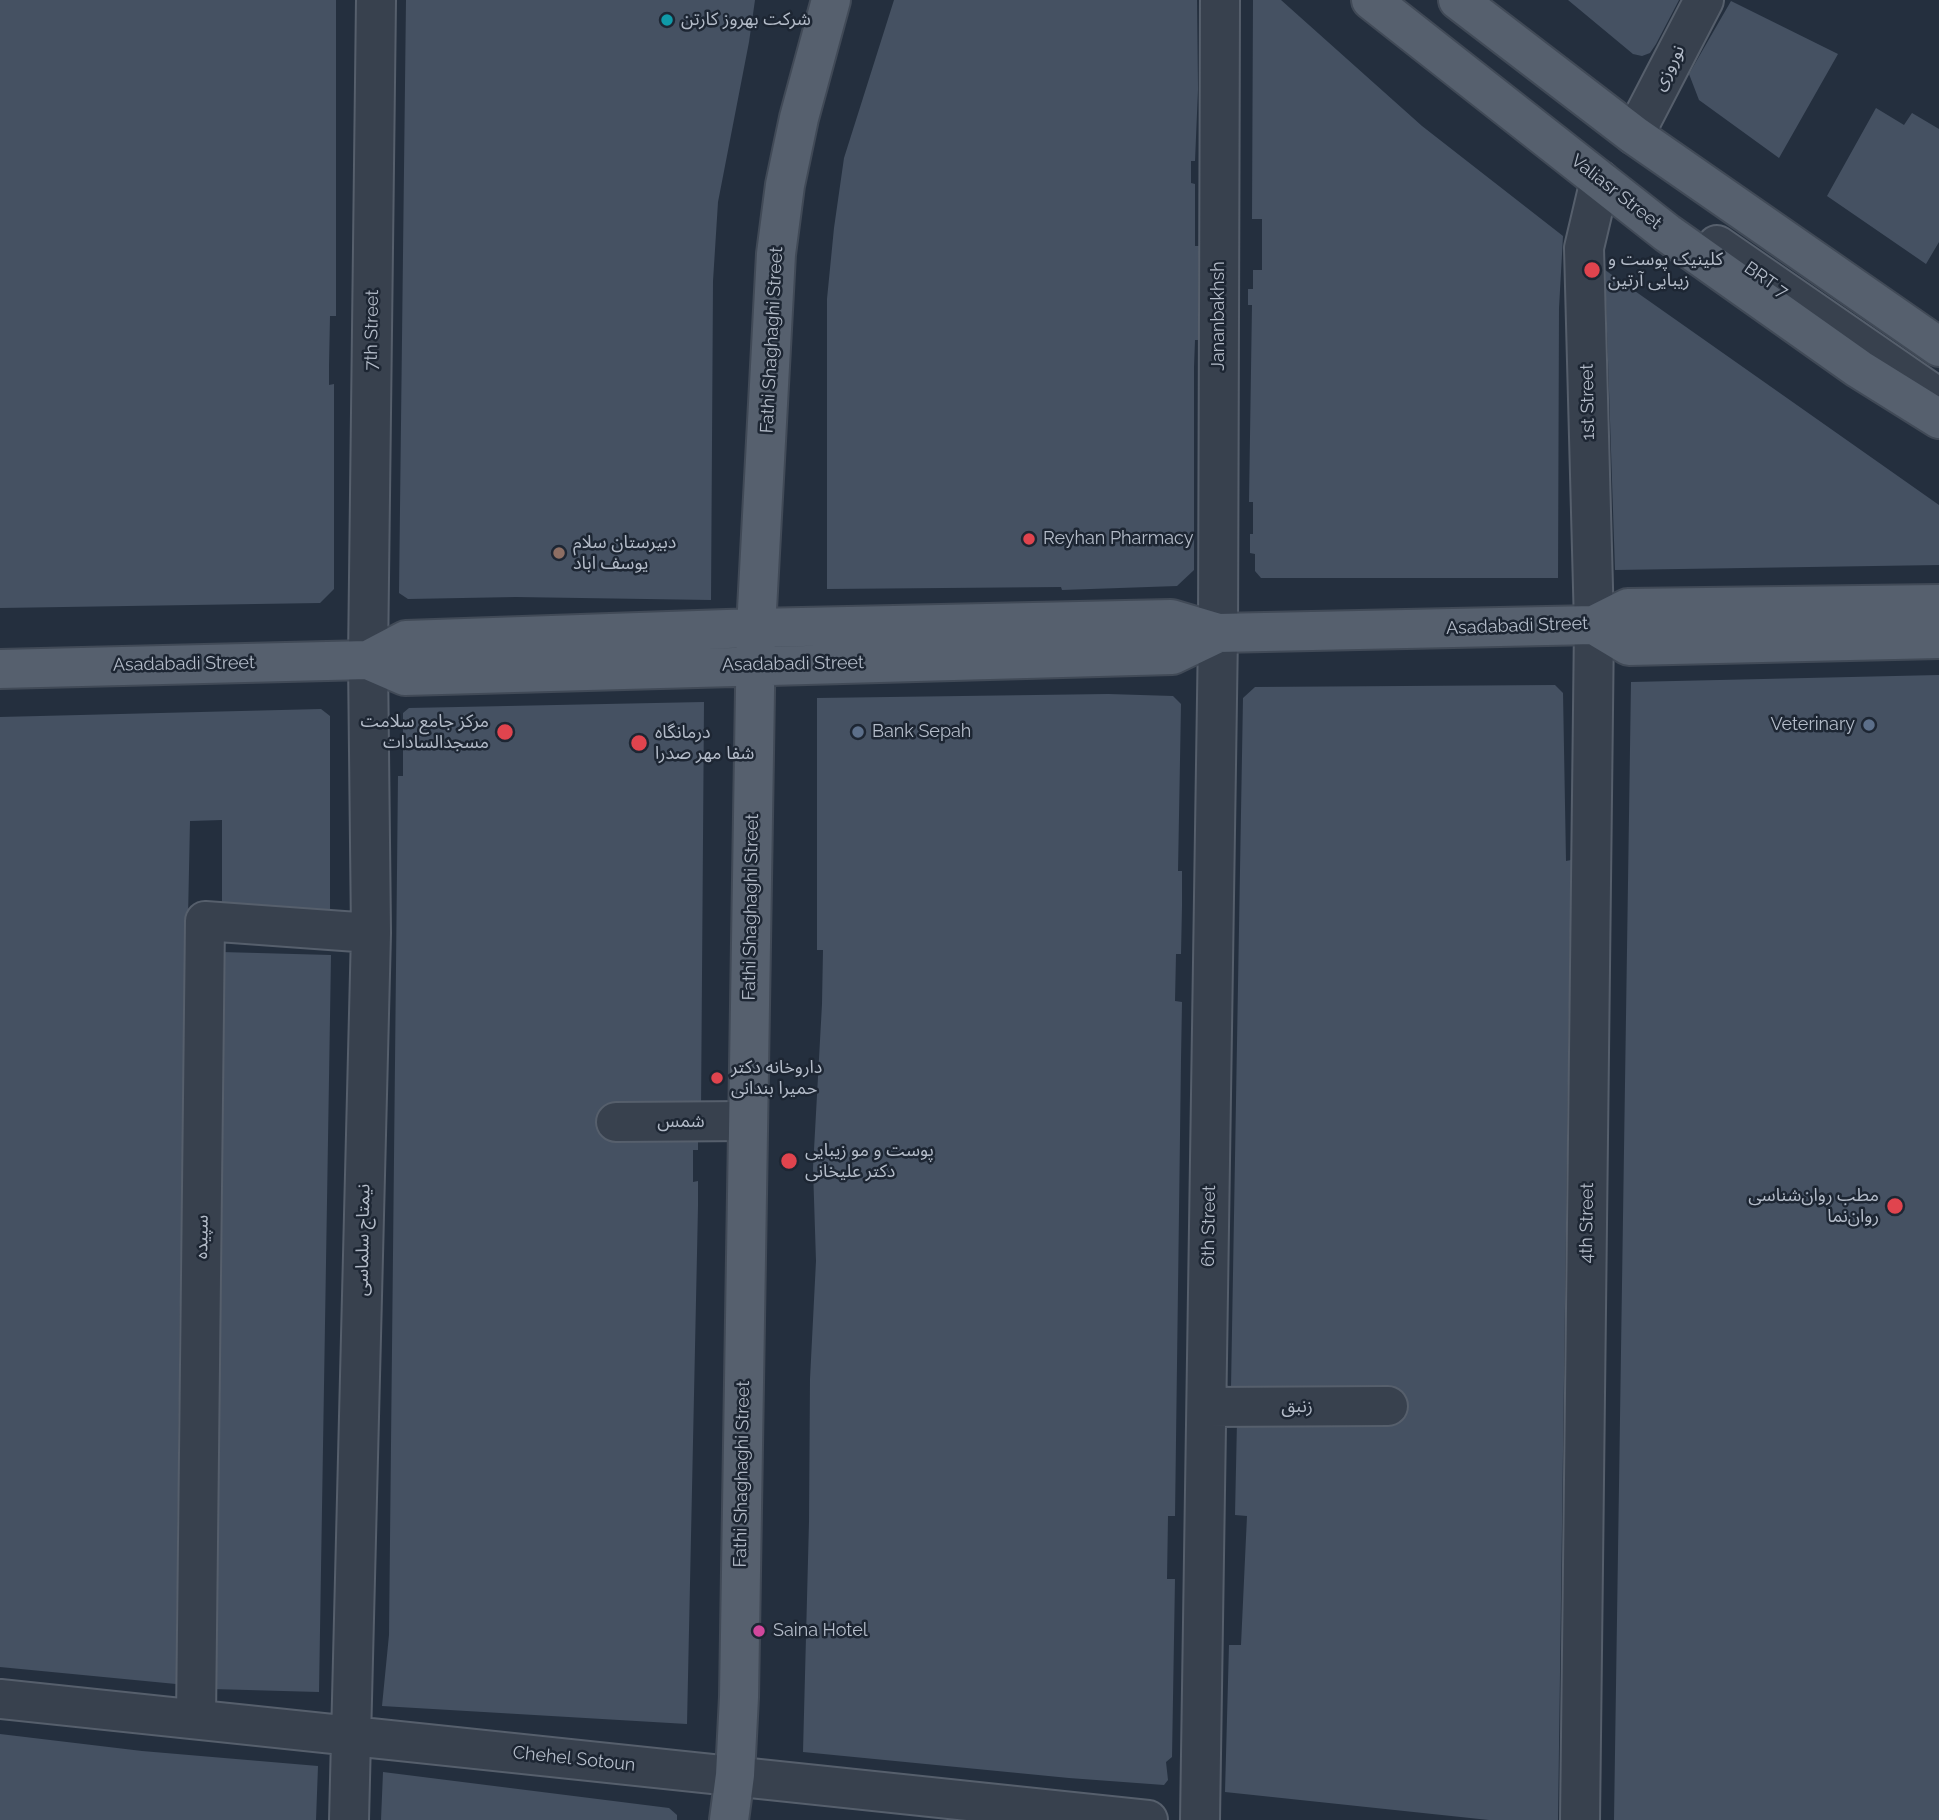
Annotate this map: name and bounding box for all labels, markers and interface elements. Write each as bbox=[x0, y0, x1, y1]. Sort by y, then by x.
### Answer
place label: شرکت بهروز کارتن bbox=[681, 9, 811, 31]
marker: شرکت بهروز کارتن bbox=[659, 12, 675, 28]
street label: نوروزی bbox=[1648, 42, 1690, 94]
street label: Valiasr Street bbox=[1566, 150, 1666, 234]
street label: Fathi Shaghaghi Street bbox=[756, 246, 788, 434]
place label: کلینیک پوست و زیبایی آرتین bbox=[1608, 249, 1723, 292]
street label: BRT 7 bbox=[1740, 257, 1792, 303]
marker: کلینیک پوست و زیبایی آرتین bbox=[1582, 260, 1602, 280]
street label: Jananbakhsh bbox=[1208, 261, 1230, 371]
street label: 7th Street bbox=[360, 289, 384, 371]
street label: 1st Street bbox=[1577, 363, 1599, 441]
place label: Reyhan Pharmacy bbox=[1043, 528, 1194, 550]
marker: Reyhan Pharmacy bbox=[1021, 531, 1037, 547]
place label: دبیرستان سلام یوسف اباد bbox=[573, 532, 676, 574]
marker: دبیرستان سلام یوسف اباد bbox=[551, 545, 567, 561]
street label: Asadabadi Street bbox=[1446, 613, 1588, 639]
street label: Asadabadi Street bbox=[113, 652, 255, 676]
street label: Asadabadi Street bbox=[722, 652, 864, 676]
place label: مرکز جامع سلامت مسجدالسادات bbox=[361, 711, 489, 754]
place label: Veterinary bbox=[1770, 714, 1855, 736]
marker: Veterinary bbox=[1861, 717, 1877, 733]
place label: Bank Sepah bbox=[872, 721, 971, 743]
marker: مرکز جامع سلامت مسجدالسادات bbox=[495, 722, 515, 742]
place label: درمانگاه شفا مهر صدرا bbox=[655, 722, 754, 764]
marker: Bank Sepah bbox=[850, 724, 866, 740]
marker: درمانگاه شفا مهر صدرا bbox=[629, 733, 649, 753]
street label: Fathi Shaghaghi Street bbox=[739, 813, 763, 1001]
place label: داروخانه دکتر حمیرا بندانی bbox=[731, 1057, 822, 1100]
marker: داروخانه دکتر حمیرا بندانی bbox=[709, 1070, 725, 1086]
street label: شمس bbox=[657, 1111, 705, 1133]
place label: پوست و مو زیبایی دکتر علیخانی bbox=[805, 1140, 934, 1182]
marker: پوست و مو زیبایی دکتر علیخانی bbox=[779, 1151, 799, 1171]
street label: 4th Street bbox=[1575, 1182, 1599, 1264]
street label: نیمتاج سلماسی bbox=[351, 1184, 375, 1296]
street label: 6th Street bbox=[1197, 1185, 1221, 1267]
place label: مطب روان‌شناسی روان‌نما bbox=[1748, 1185, 1879, 1228]
marker: مطب روان‌شناسی روان‌نما bbox=[1885, 1196, 1905, 1216]
street label: سپیده bbox=[191, 1215, 213, 1259]
street label: Fathi Shaghaghi Street bbox=[730, 1380, 754, 1568]
street label: زنبق bbox=[1281, 1396, 1313, 1418]
place label: Saina Hotel bbox=[773, 1620, 868, 1642]
marker: Saina Hotel bbox=[751, 1623, 767, 1639]
street label: Chehel Sotoun bbox=[512, 1742, 636, 1776]

